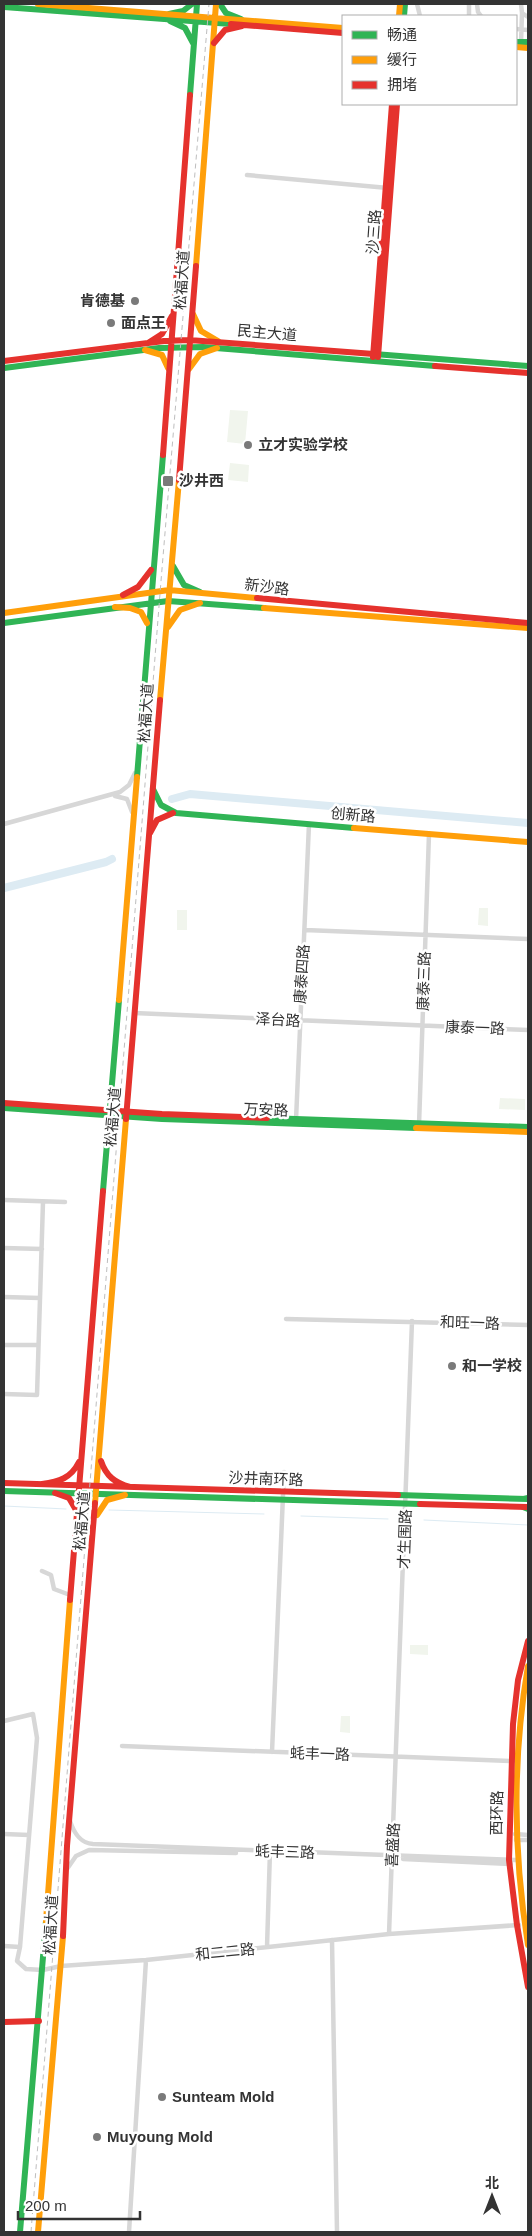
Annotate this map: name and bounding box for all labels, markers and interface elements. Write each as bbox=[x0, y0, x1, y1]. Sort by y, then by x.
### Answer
legend bbox=[342, 15, 517, 105]
text: 畅通 bbox=[387, 26, 417, 43]
text: 缓行 bbox=[387, 51, 417, 68]
text: 拥堵 bbox=[387, 76, 417, 93]
street label: 沙三路 bbox=[363, 209, 384, 255]
street label: 松福大道 bbox=[171, 249, 192, 310]
place label: 肯德基 bbox=[80, 292, 125, 309]
marker: 肯德基 bbox=[129, 295, 141, 307]
place label: 面点王 bbox=[121, 314, 166, 331]
marker: 面点王 bbox=[105, 317, 117, 329]
street label: 民主大道 bbox=[236, 321, 298, 344]
place label: 立才实验学校 bbox=[258, 436, 348, 453]
marker: 立才实验学校 bbox=[242, 439, 254, 451]
place label: 沙井西 bbox=[179, 472, 224, 489]
marker: 沙井西 bbox=[161, 474, 175, 488]
street label: 新沙路 bbox=[244, 575, 290, 598]
street label: 松福大道 bbox=[135, 682, 156, 743]
street label: 创新路 bbox=[330, 804, 376, 825]
street label: 康泰四路 bbox=[291, 943, 312, 1004]
street label: 康泰三路 bbox=[414, 951, 433, 1011]
street label: 泽台路 bbox=[255, 1010, 301, 1029]
street label: 康泰一路 bbox=[445, 1018, 505, 1037]
street label: 松福大道 bbox=[101, 1086, 124, 1148]
street label: 万安路 bbox=[243, 1100, 289, 1119]
street label: 和旺一路 bbox=[440, 1313, 500, 1332]
place label: 和一学校 bbox=[462, 1357, 522, 1374]
marker: 和一学校 bbox=[446, 1360, 458, 1372]
street label: 沙井南环路 bbox=[228, 1469, 304, 1488]
street label: 松福大道 bbox=[70, 1490, 93, 1552]
street label: 才生围路 bbox=[395, 1509, 414, 1569]
street label: 蚝丰一路 bbox=[290, 1744, 350, 1763]
street label: 西环路 bbox=[488, 1790, 505, 1836]
street label: 喜盛路 bbox=[383, 1822, 402, 1868]
street label: 蚝丰三路 bbox=[255, 1842, 315, 1861]
street label: 松福大道 bbox=[40, 1895, 61, 1955]
street label: 和二二路 bbox=[194, 1940, 256, 1963]
place label: Sunteam Mold bbox=[172, 2088, 275, 2105]
marker: Sunteam Mold bbox=[156, 2091, 168, 2103]
place label: Muyoung Mold bbox=[107, 2128, 213, 2145]
marker: Muyoung Mold bbox=[91, 2131, 103, 2143]
north arrow bbox=[467, 2171, 517, 2221]
text: 北 bbox=[485, 2175, 499, 2191]
scale bar bbox=[18, 2188, 140, 2220]
text: 200 m bbox=[25, 2197, 67, 2214]

